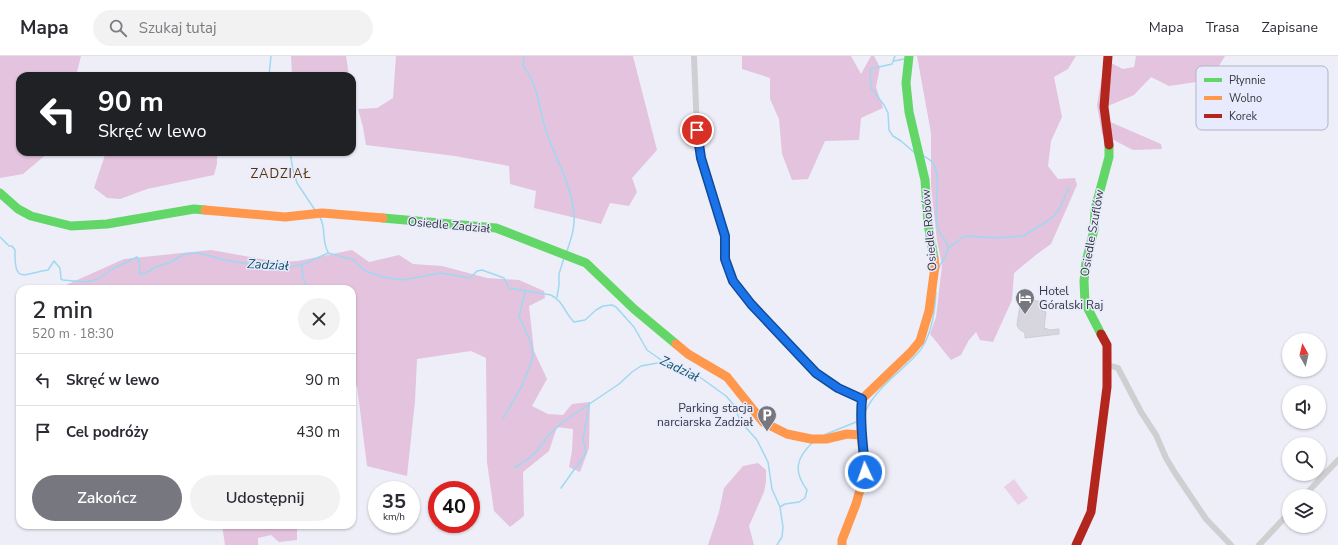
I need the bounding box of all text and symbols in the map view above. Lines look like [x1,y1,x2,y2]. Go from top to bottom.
search box [93,10,373,46]
text: Mapa [20,15,69,41]
icon: search [107,17,129,39]
text: Szukaj tutaj [139,18,216,38]
text: Mapa [1149,18,1184,37]
text: Trasa [1206,18,1240,37]
text: Zapisane [1262,18,1318,37]
legend [1196,66,1328,130]
text: Płynnie [1229,73,1266,88]
text: 90 m [98,83,164,121]
icon: left [32,88,84,140]
text: Wolno [1229,91,1262,106]
text: Korek [1229,109,1258,124]
pin [680,113,714,147]
text: Skręć w lewo [98,119,206,143]
icon: arrive [686,119,708,141]
district label: ZADZIAŁ [251,165,311,183]
street label: Osiedle Robów [917,188,941,272]
street label: Osiedle Szuflów [1076,188,1108,278]
street label: Osiedle Zadział [407,213,491,237]
water label: Zadział [247,255,289,275]
place label: Hotel Góralski Raj [1039,283,1103,313]
hotel icon: Hotel Góralski Raj [1014,287,1036,315]
text: 2 min [32,294,93,326]
button: close [298,298,340,340]
text: 520 m · 18:30 [32,325,114,343]
north arrow [1282,333,1326,377]
map controls [1282,333,1326,533]
water label: Zadział [657,352,702,386]
icon: left [32,369,54,391]
text: Skręć w lewo [66,370,159,390]
text: 90 m [305,370,340,390]
button: sound [1282,385,1326,429]
place label: Parking stacja narciarska Zadział [657,400,753,430]
parking icon: Parking stacja narciarska Zadział [756,404,778,432]
icon: arrive [32,421,54,443]
text: Cel podróży [66,422,148,442]
text: 430 m [296,422,340,442]
button: search [1282,437,1326,481]
position arrow [844,451,886,493]
button: Zakończ [32,475,182,521]
button: Udostępnij [190,475,340,521]
speed limit sign: 40 [428,481,480,533]
text: 35 [382,488,406,515]
button: layers [1282,489,1326,533]
text: km/h [383,510,405,524]

